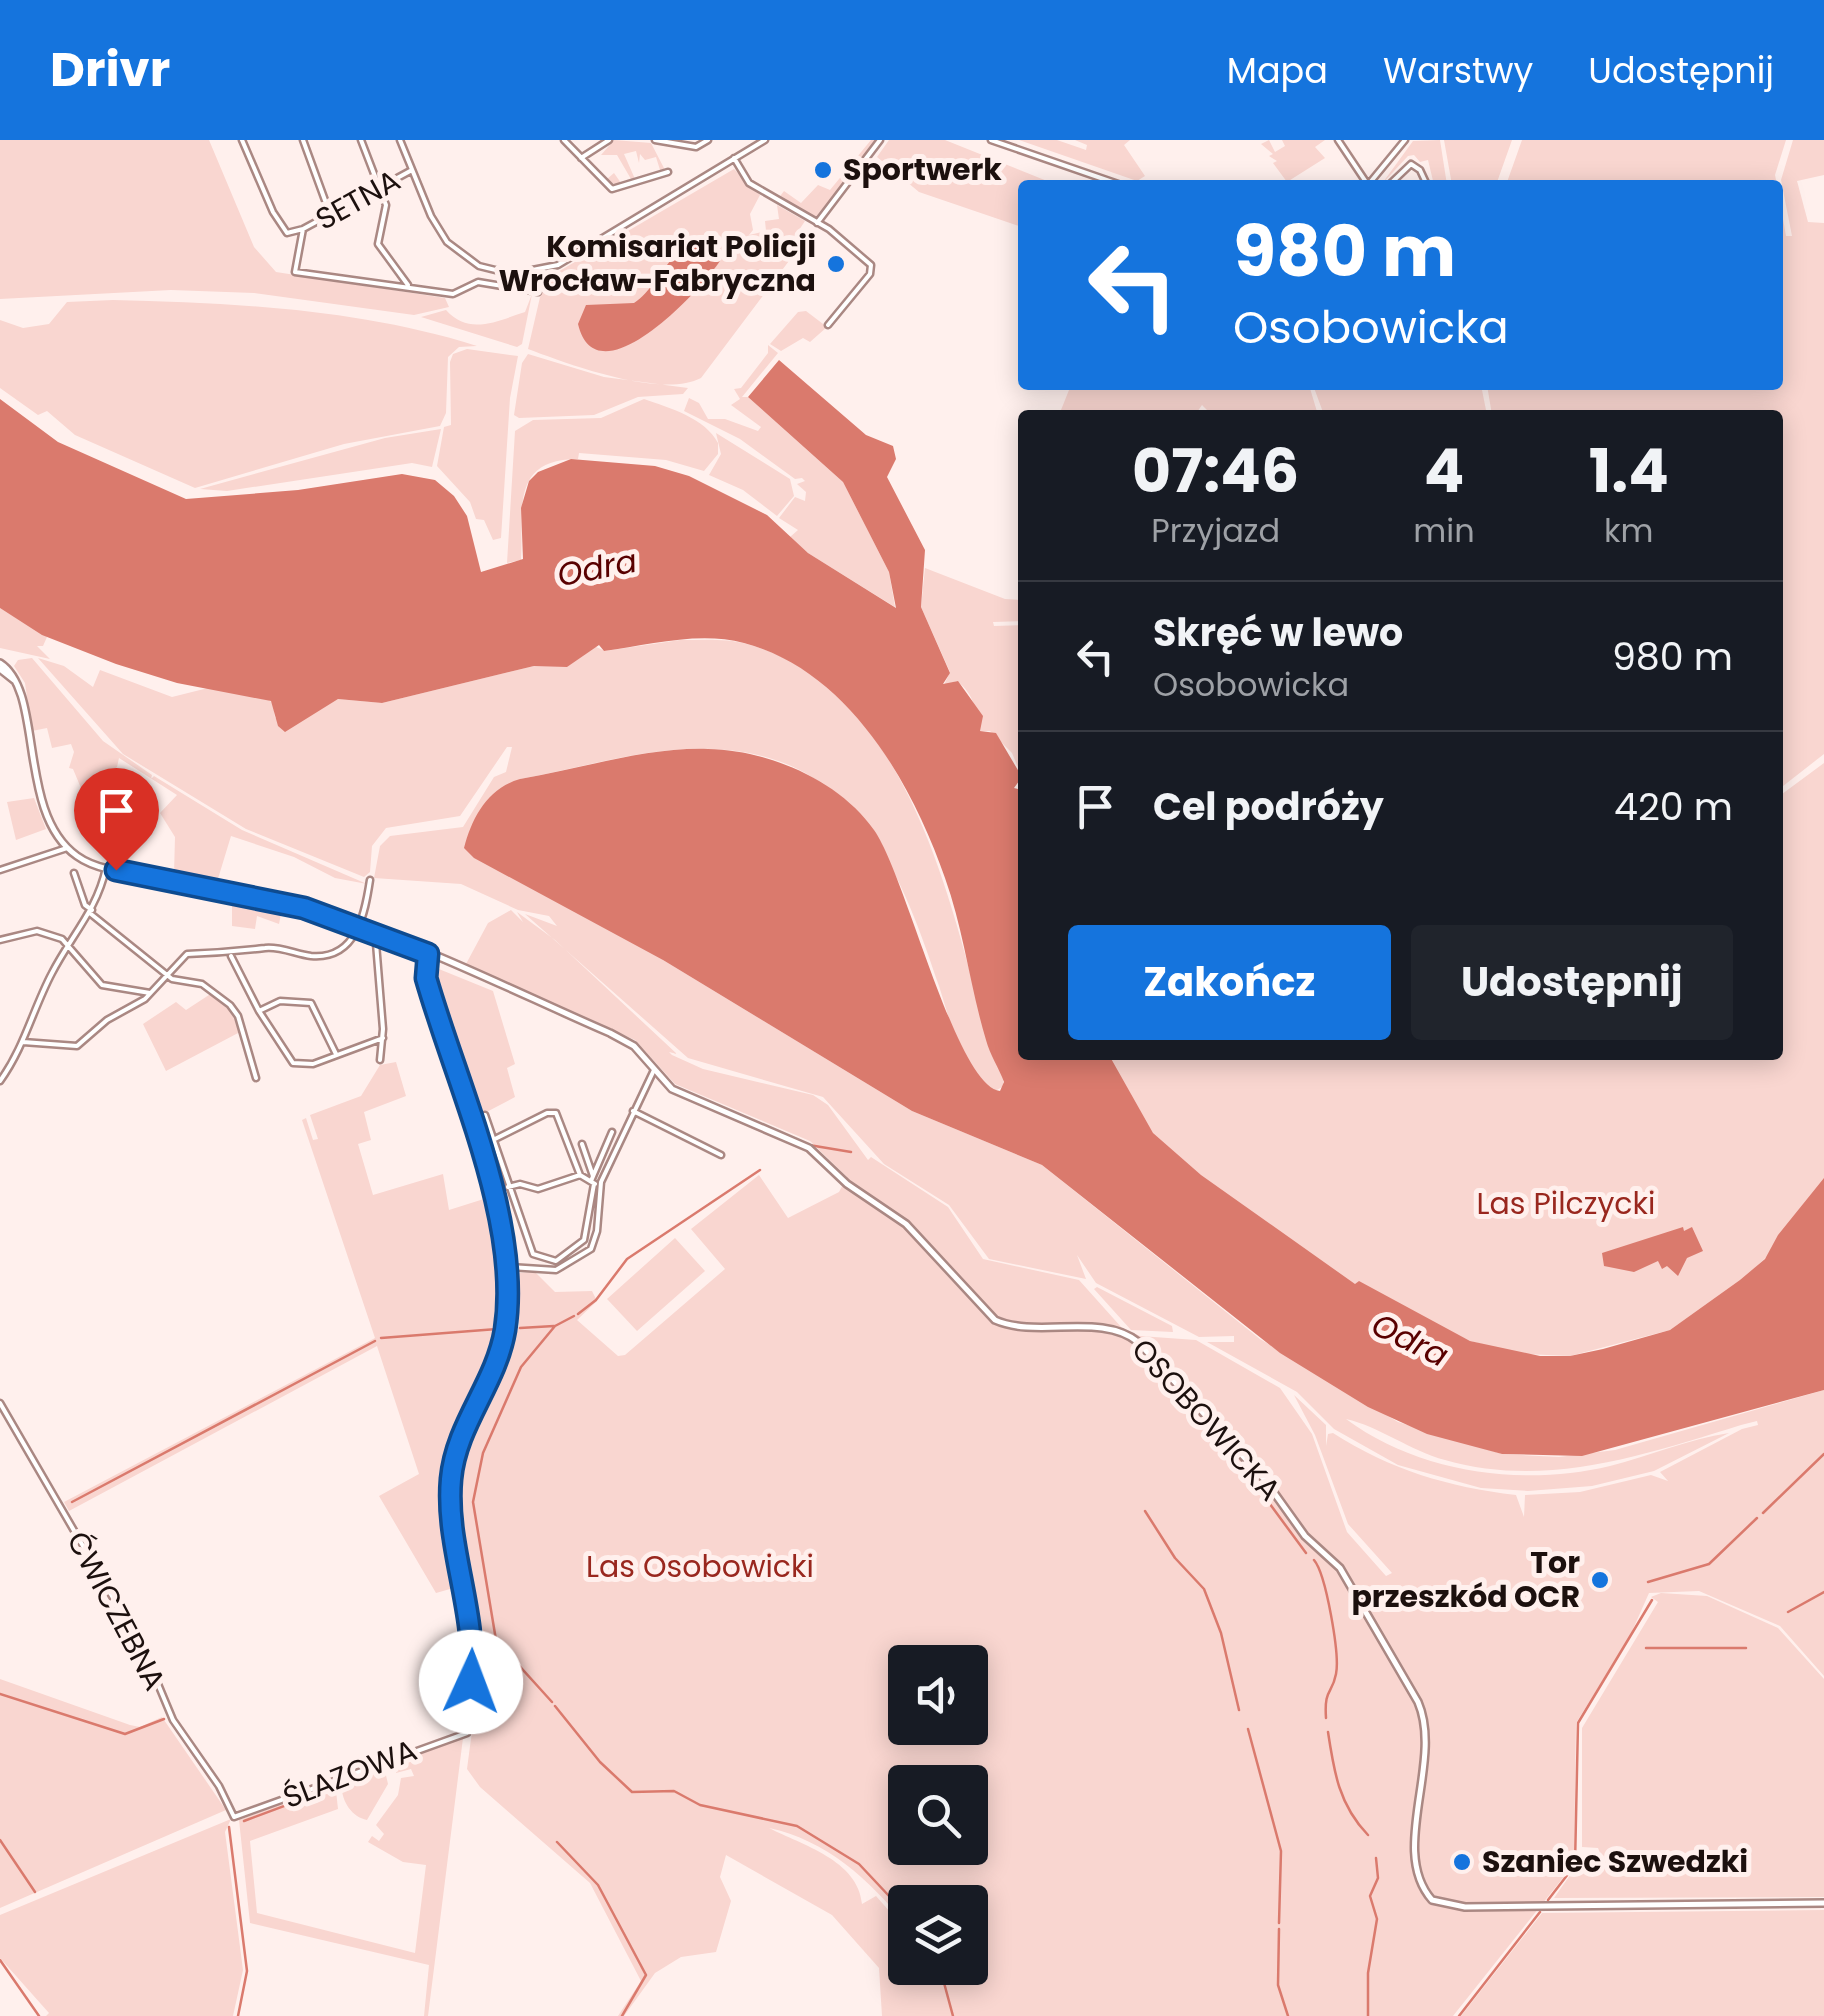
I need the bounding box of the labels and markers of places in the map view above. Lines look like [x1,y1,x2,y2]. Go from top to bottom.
place label: Sportwerk [843,148,1002,191]
marker: Sportwerk [812,159,834,181]
place label: Komisariat Policji Wrocław-Fabryczna [498,225,816,302]
marker: Komisariat Policji Wrocław-Fabryczna [825,253,847,275]
pin [74,768,159,871]
place label: Tor przeszkód OCR [1351,1541,1580,1618]
marker: Tor przeszkód OCR [1589,1569,1611,1591]
place label: Szaniec Szwedzki [1482,1840,1748,1883]
marker: Szaniec Szwedzki [1451,1851,1473,1873]

